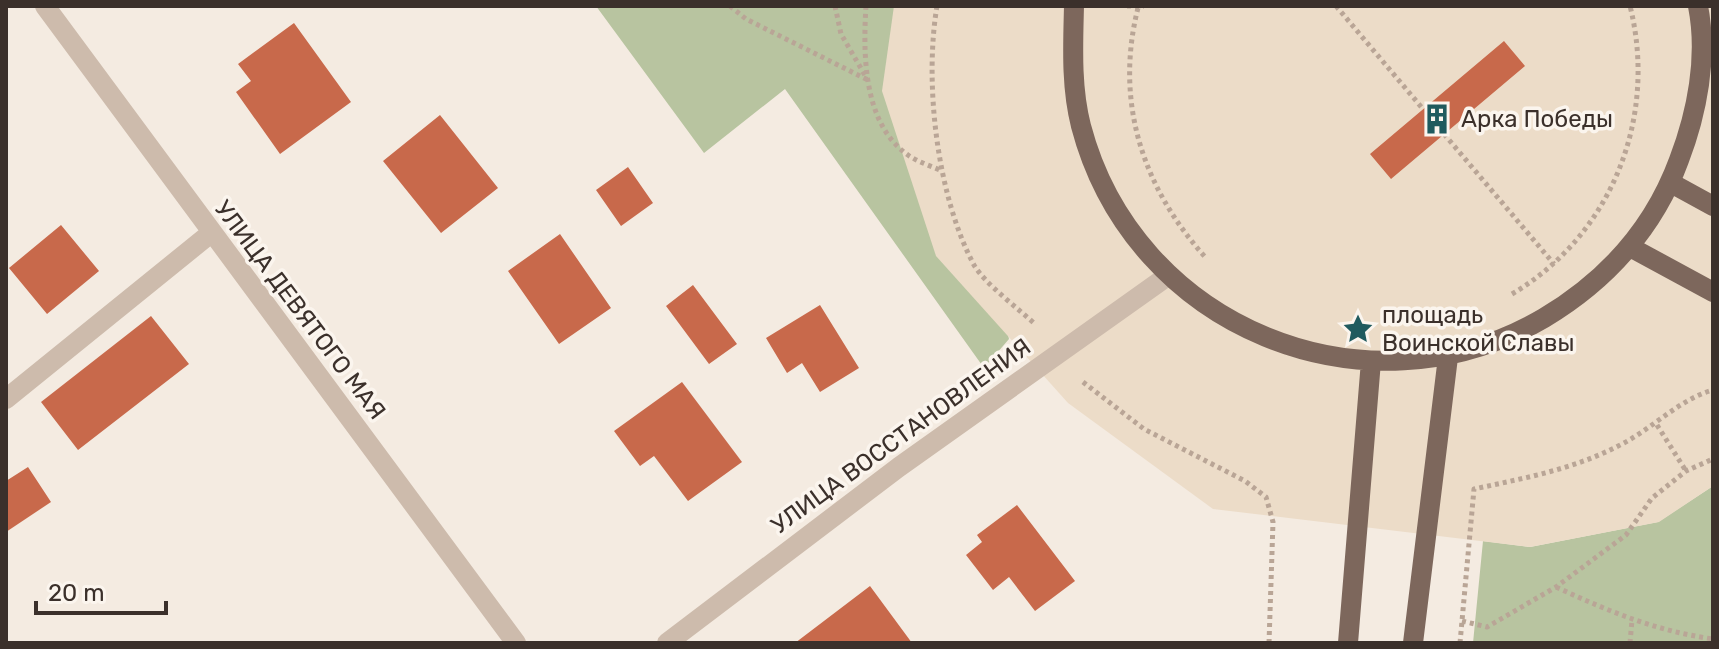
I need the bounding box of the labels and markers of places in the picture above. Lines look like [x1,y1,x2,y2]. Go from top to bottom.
building icon: Арка Победы [1420,102,1454,136]
place label: Арка Победы [1461,105,1613,133]
place label: площадь Воинской Славы [1382,301,1574,357]
place icon: площадь Воинской Славы [1341,312,1375,346]

